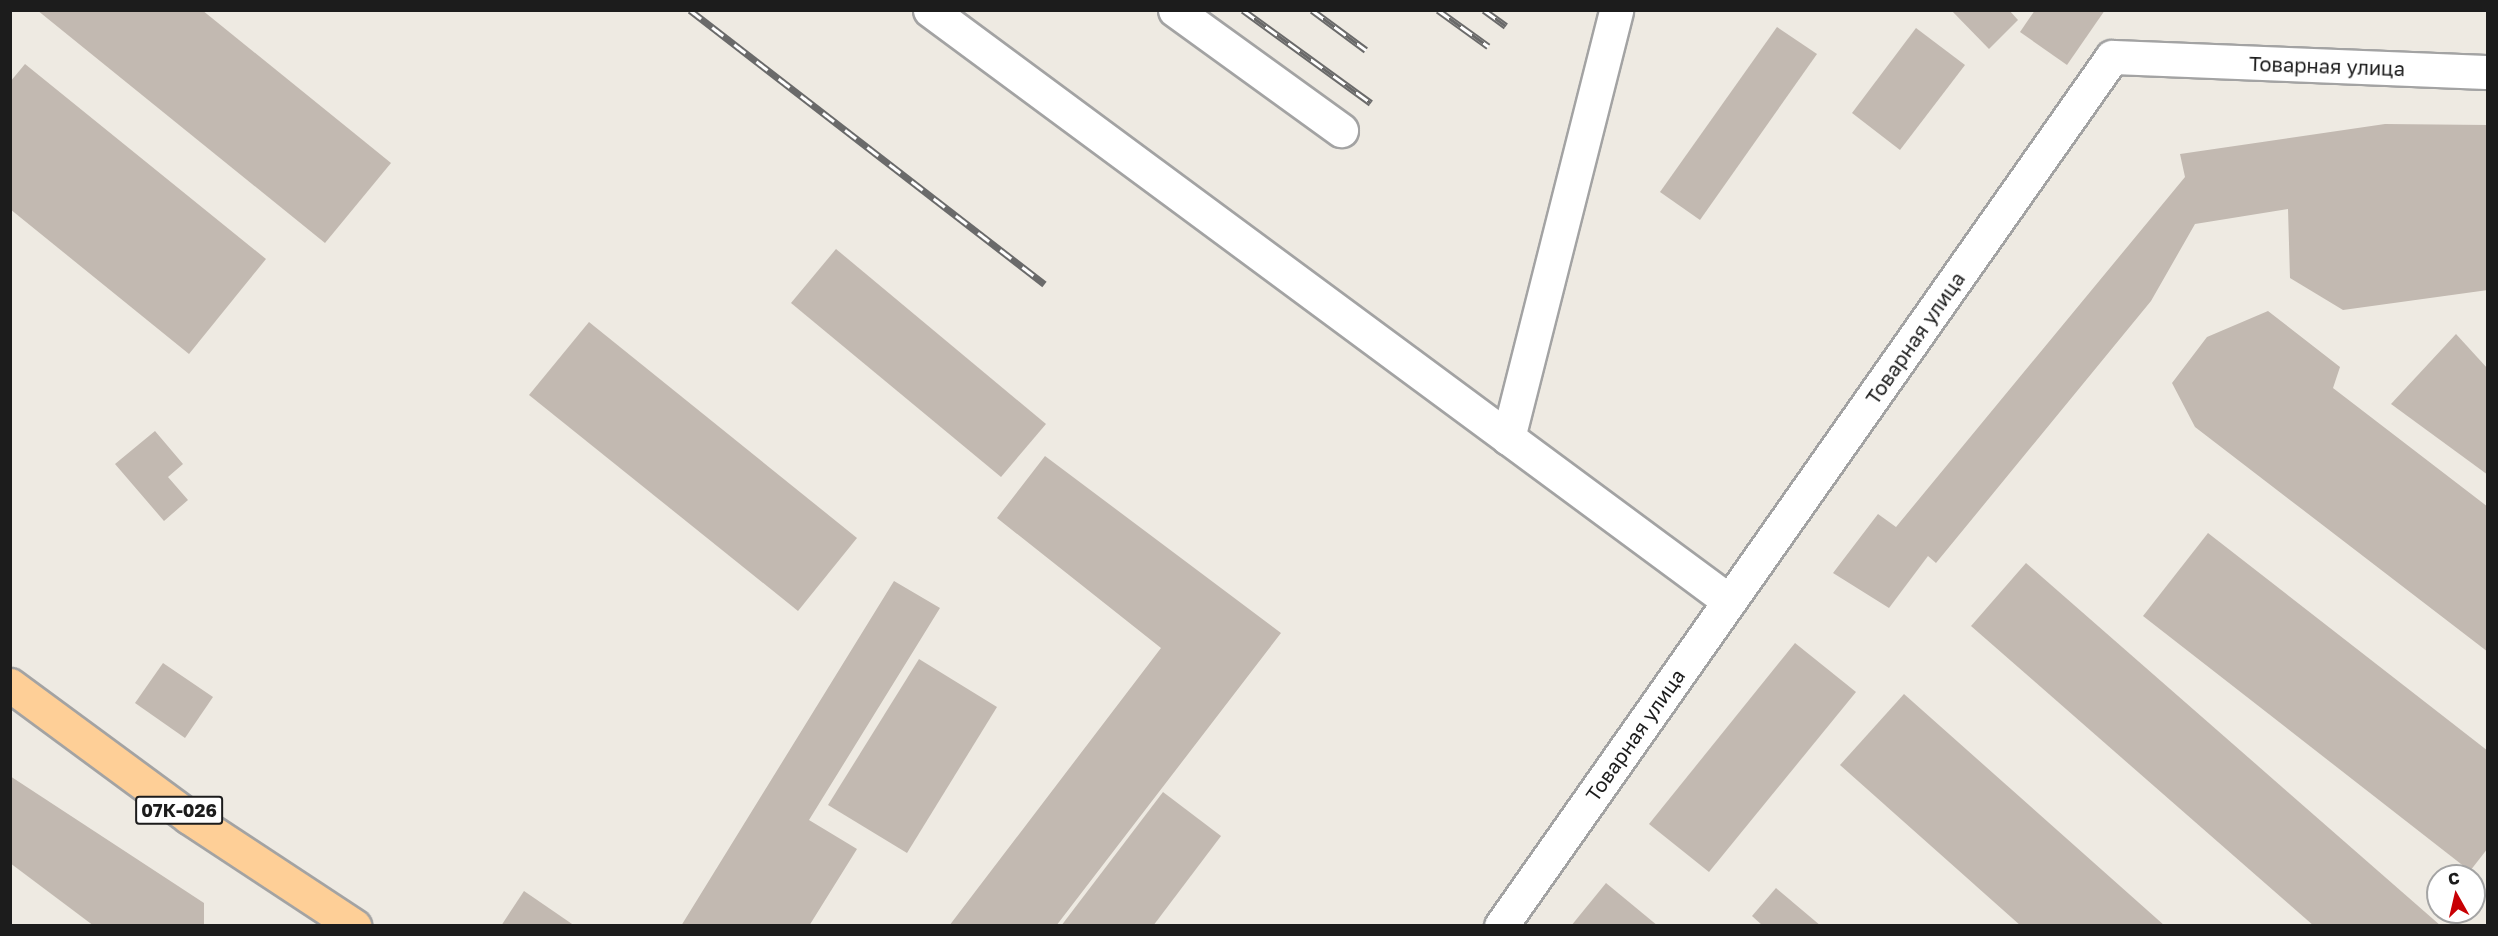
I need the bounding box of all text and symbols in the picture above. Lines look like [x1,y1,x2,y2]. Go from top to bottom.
street label: Товарная улица [2249,51,2405,81]
street label: Товарная улица [1860,267,1970,409]
street label: Товарная улица [1580,664,1690,806]
road number: 07К-026 [134,795,224,825]
north arrow [2426,864,2486,924]
text: С [2447,867,2461,889]

